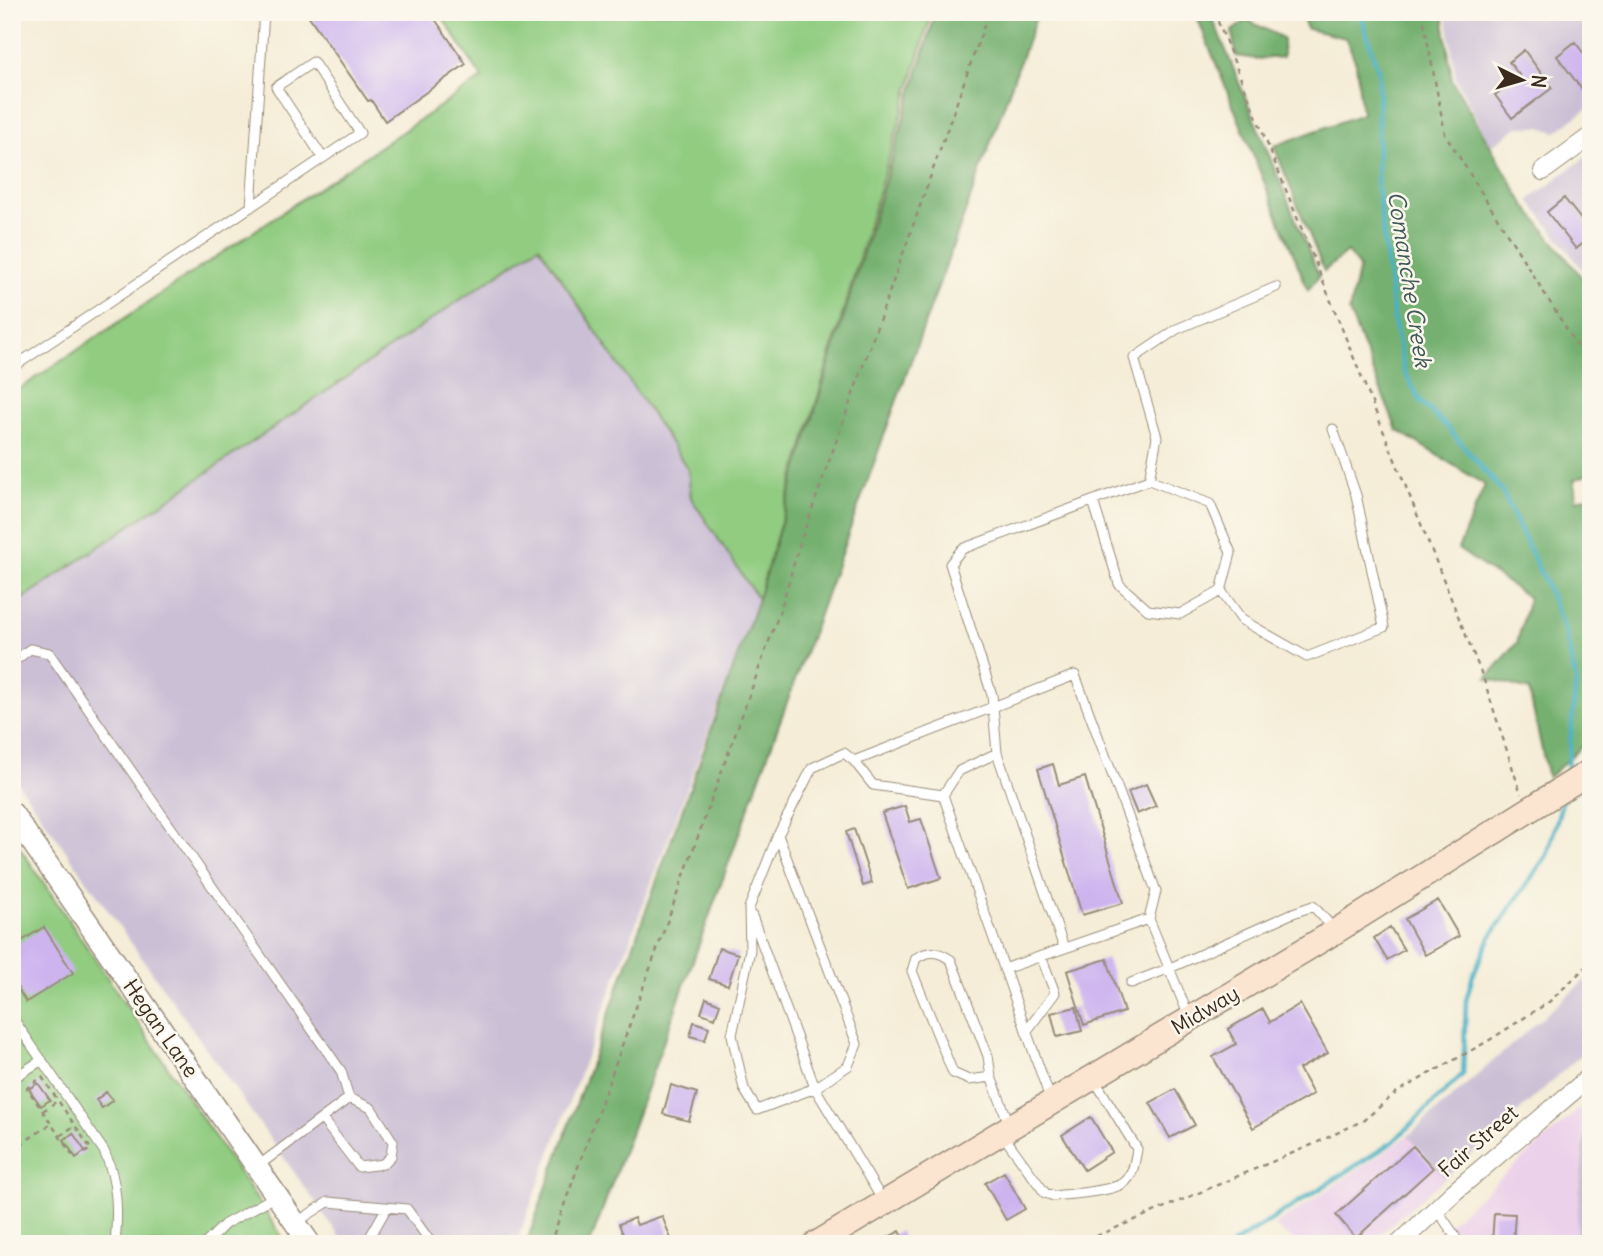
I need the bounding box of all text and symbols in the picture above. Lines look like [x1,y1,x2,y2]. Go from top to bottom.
north arrow [1488,46,1558,116]
text: N [1526,74,1551,89]
water label: Comanche Creek [1382,189,1438,370]
street label: Hegan Lane [117,974,205,1082]
street label: Midway [1166,979,1244,1041]
street label: Fair Street [1432,1099,1524,1183]

